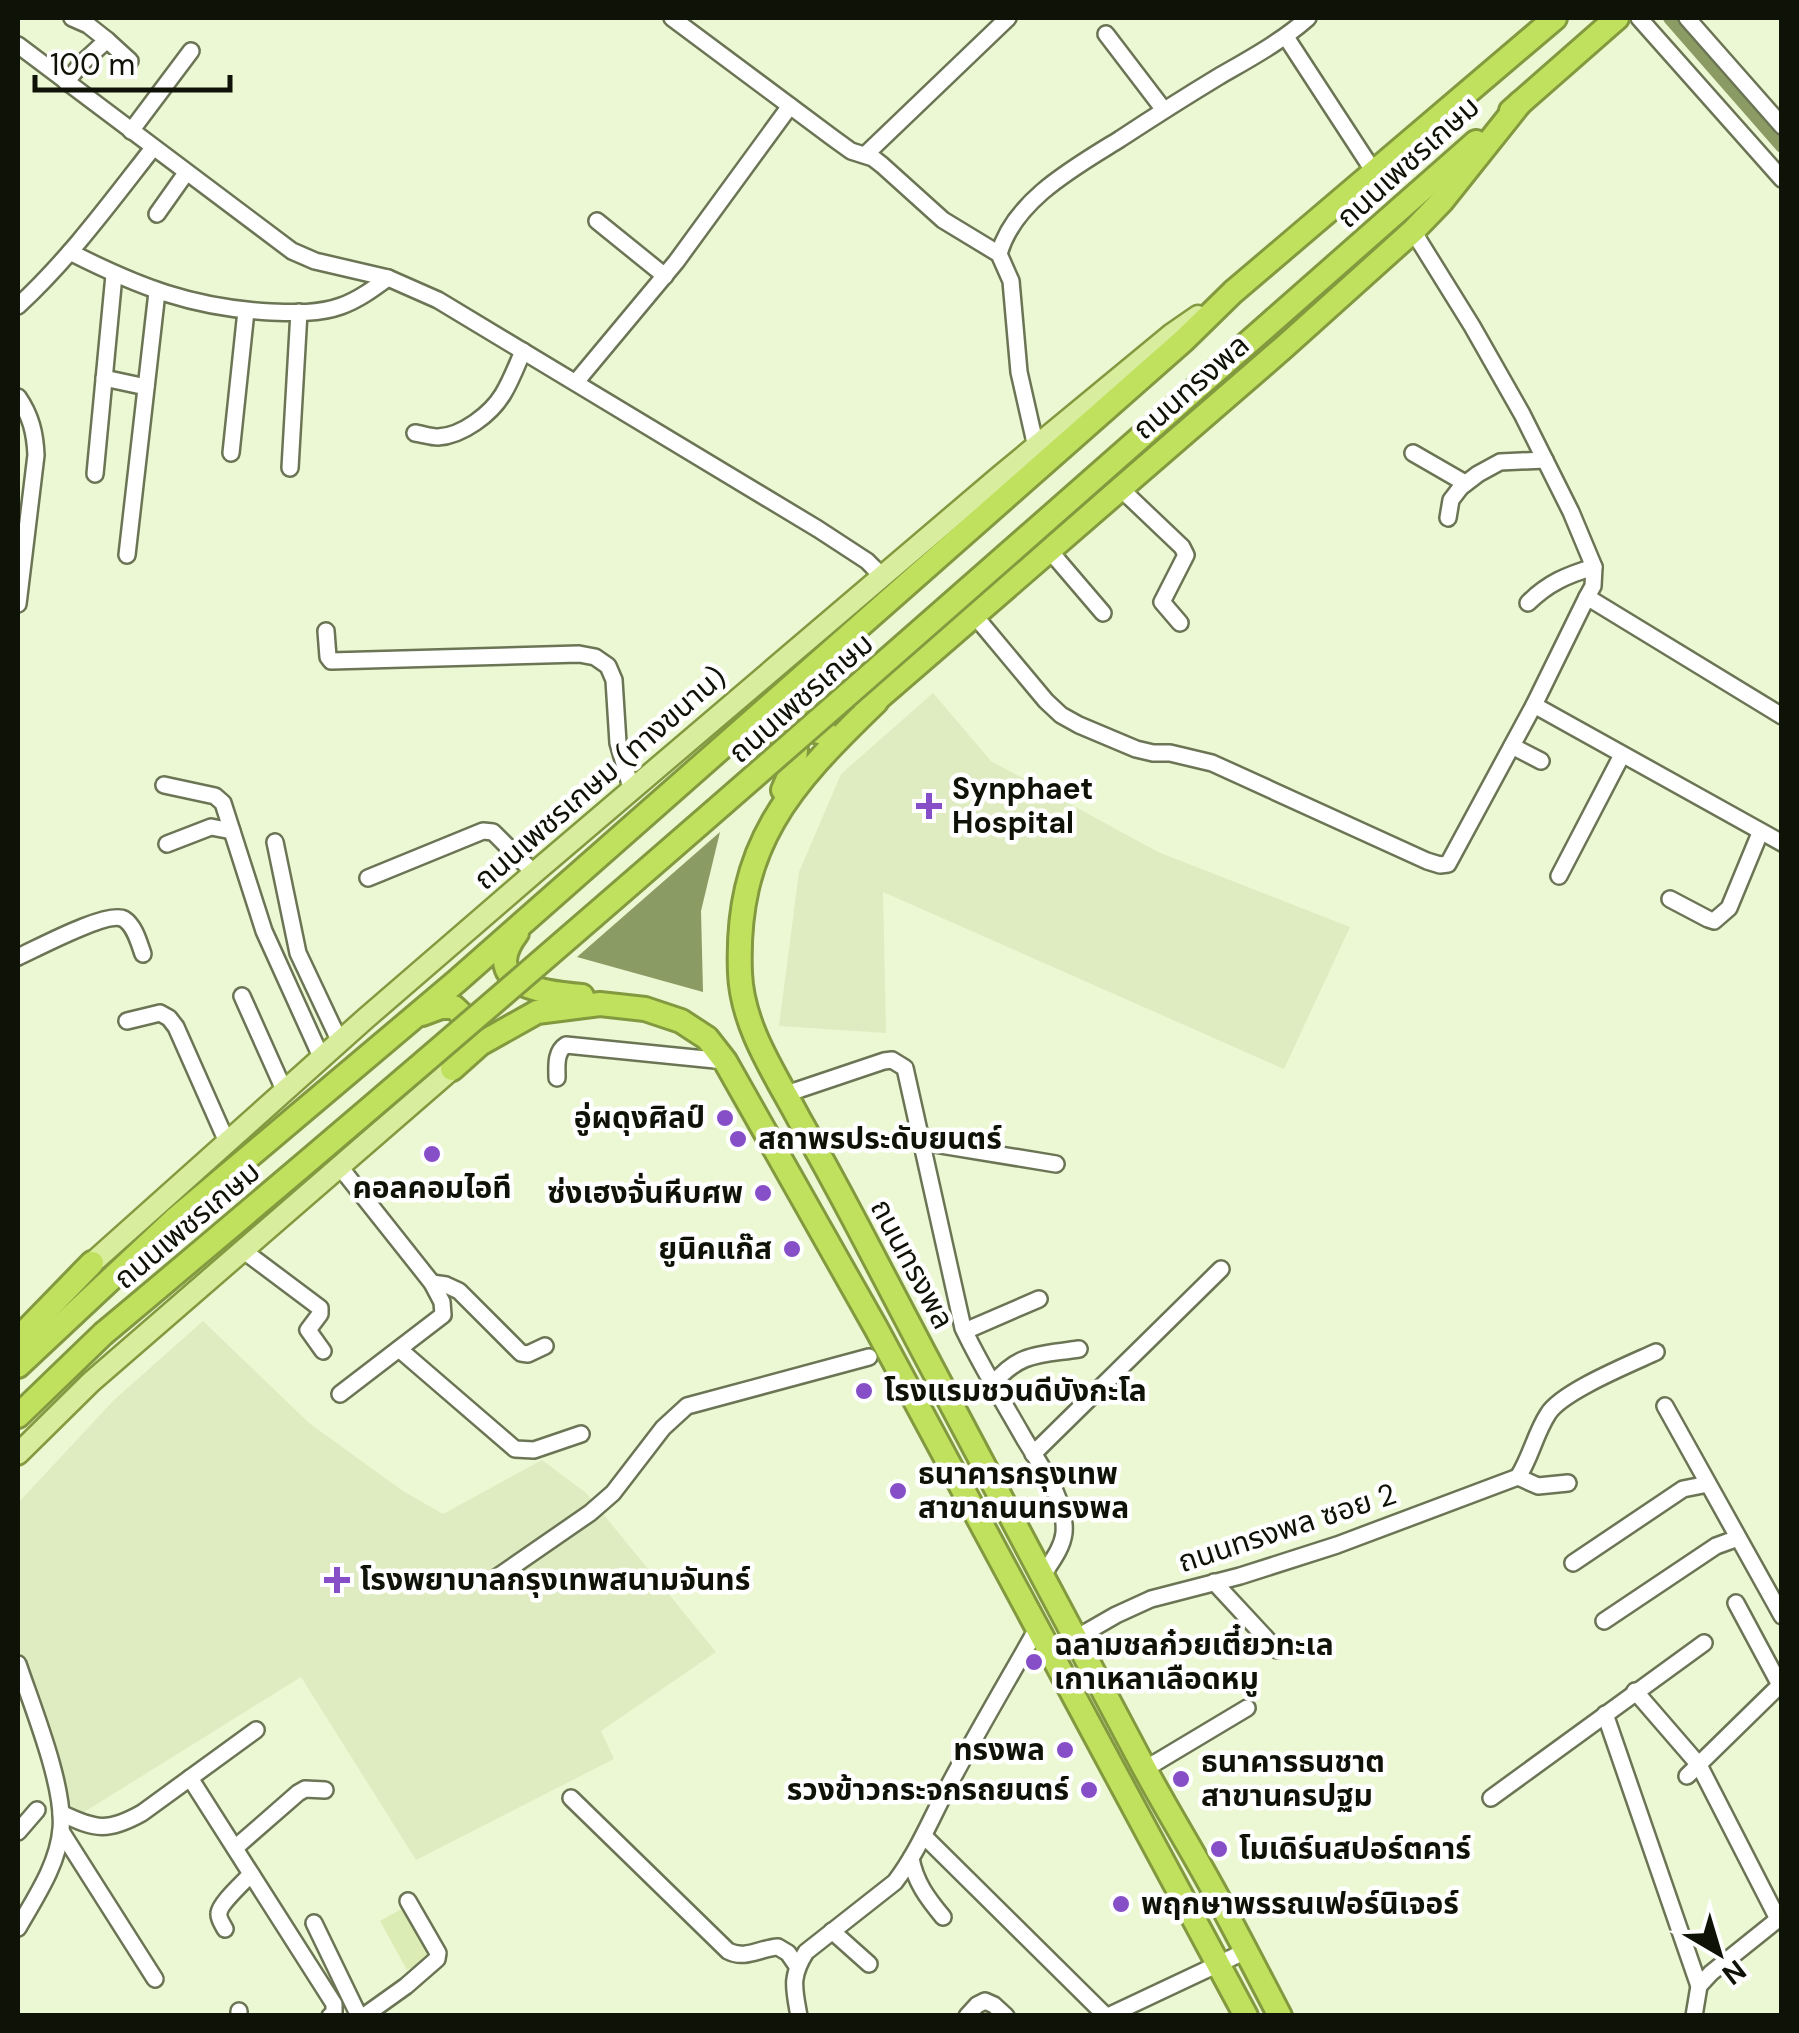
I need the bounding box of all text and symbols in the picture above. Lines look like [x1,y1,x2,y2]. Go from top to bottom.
scale bar [35,30,230,92]
text: 100 m [50,45,135,84]
street label: ถนนเพชรเกษม [1328,87,1487,236]
street label: ถนนทรงพล [1124,325,1257,448]
street label: ถนนเพชรเกษม [720,624,881,771]
street label: ถนนเพชรเกษม (ทางขนาน) [465,657,734,898]
place label: Synphaet Hospital [952,769,1093,842]
marker: Synphaet Hospital [916,793,942,819]
place label: อู่ผดุงศิลป์ [574,1098,705,1137]
marker: อู่ผดุงศิลป์ [714,1107,736,1129]
place label: สถาพรประดับยนตร์ [758,1119,1002,1158]
marker: สถาพรประดับยนตร์ [727,1128,749,1150]
marker: คอลคอมไอที [421,1143,443,1165]
street label: ถนนเพชรเกษม [105,1152,268,1297]
place label: คอลคอมไอที [352,1168,512,1207]
place label: ซ่งเฮงจั่นหีบศพ [547,1172,743,1212]
marker: ซ่งเฮงจั่นหีบศพ [752,1182,774,1204]
street label: ถนนทรงพล [862,1192,963,1336]
place label: ยูนิคแก๊ส [659,1229,772,1268]
marker: ยูนิคแก๊ส [781,1238,803,1260]
place label: โรงแรมชวนดีบังกะโล [884,1371,1147,1410]
marker: โรงแรมชวนดีบังกะโล [853,1380,875,1402]
place label: ธนาคารกรุงเทพ สาขาถนนทรงพล [918,1454,1129,1527]
street label: ถนนทรงพล ซอย 2 [1173,1474,1401,1581]
marker: ธนาคารกรุงเทพ สาขาถนนทรงพล [887,1480,909,1502]
place label: โรงพยาบาลกรุงเทพสนามจันทร์ [360,1560,751,1599]
marker: โรงพยาบาลกรุงเทพสนามจันทร์ [324,1567,350,1593]
place label: ฉลามชลก๋วยเตี๋ยวทะเล เกาเหลาเลือดหมู [1054,1623,1334,1698]
marker: ฉลามชลก๋วยเตี๋ยวทะเล เกาเหลาเลือดหมู [1023,1651,1045,1673]
place label: ทรงพล [953,1730,1045,1769]
marker: ทรงพล [1054,1739,1076,1761]
place label: ธนาคารธนชาต สาขานครปฐม [1201,1742,1385,1815]
marker: ธนาคารธนชาต สาขานครปฐม [1170,1768,1192,1790]
place label: รวงข้าวกระจกรถยนตร์ [787,1770,1069,1809]
marker: รวงข้าวกระจกรถยนตร์ [1078,1779,1100,1801]
place label: โมเดิร์นสปอร์ตคาร์ [1239,1829,1471,1868]
marker: โมเดิร์นสปอร์ตคาร์ [1208,1838,1230,1860]
place label: พฤกษาพรรณเฟอร์นิเจอร์ [1141,1884,1459,1923]
marker: พฤกษาพรรณเฟอร์นิเจอร์ [1110,1893,1132,1915]
north arrow [1669,1903,1769,2003]
text: N [1715,1951,1754,1993]

